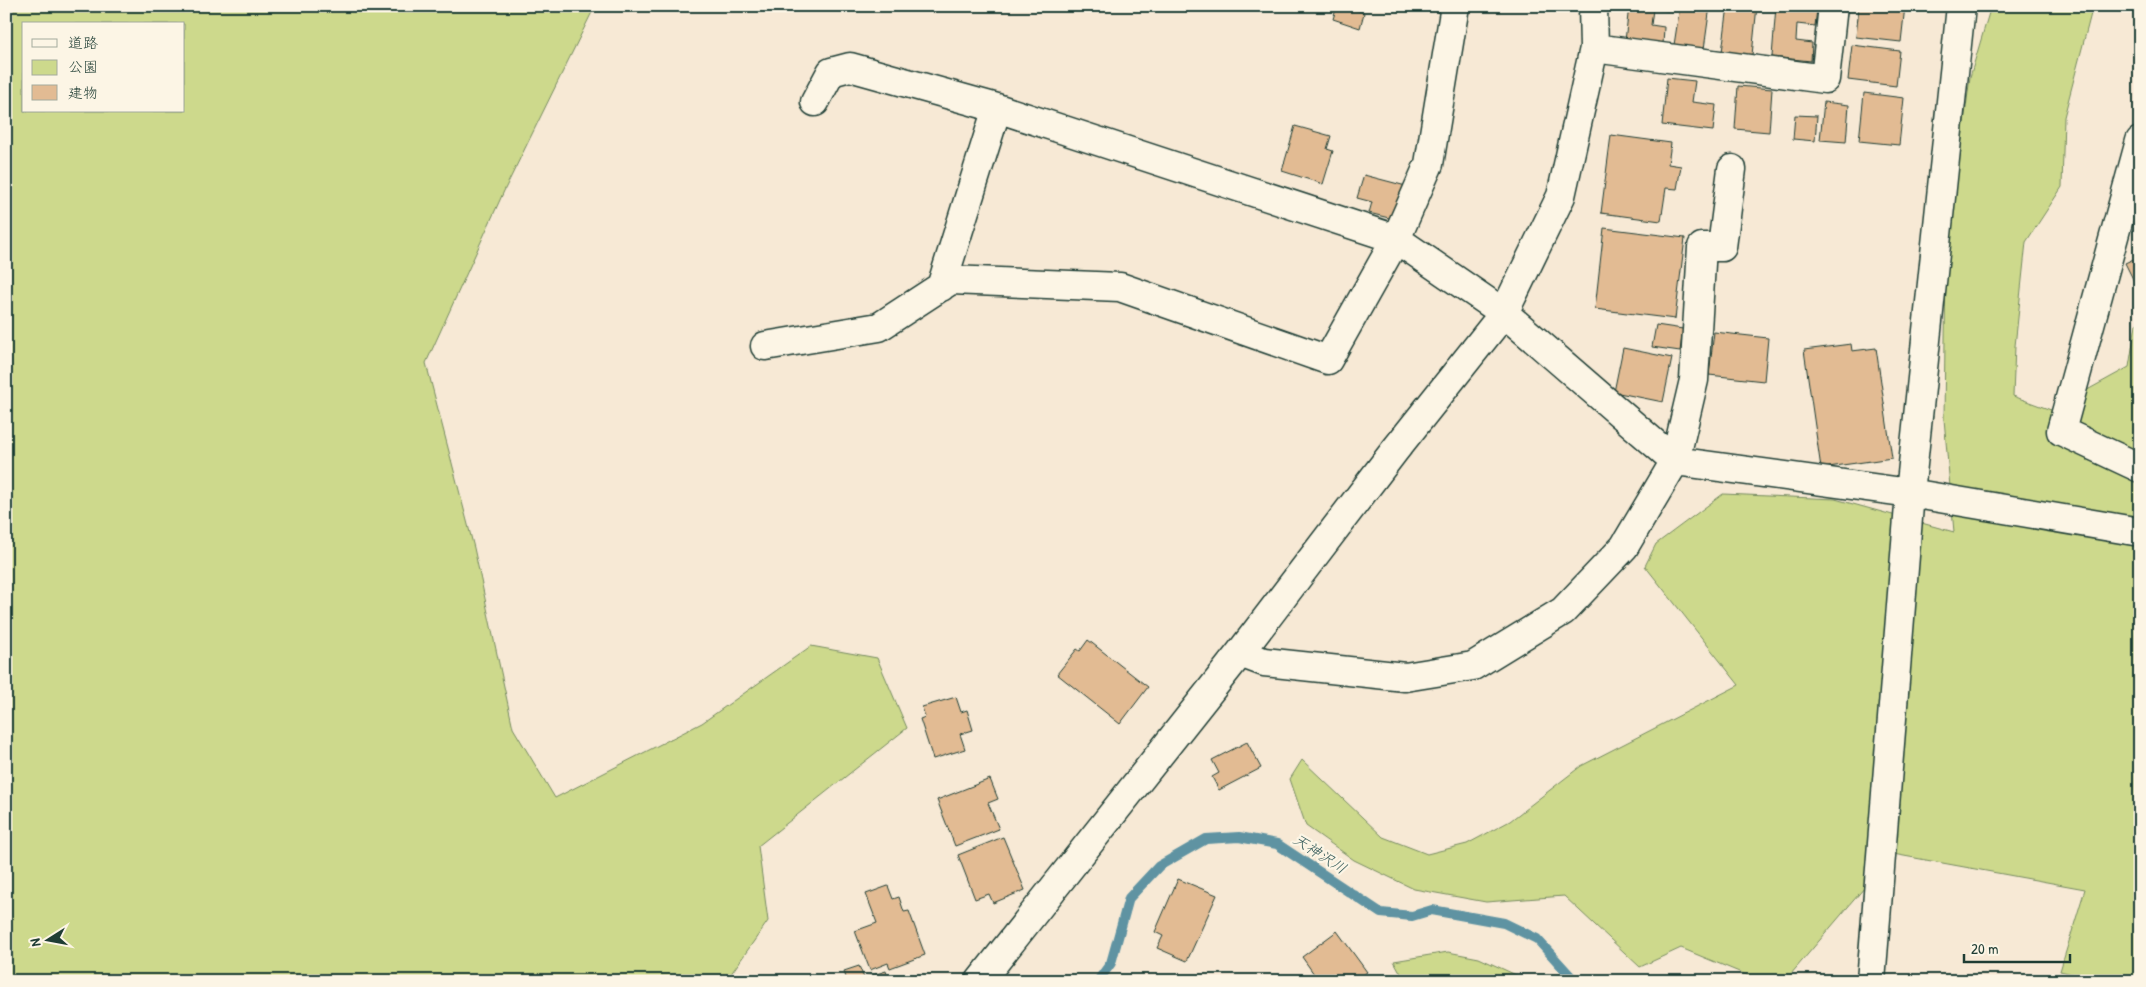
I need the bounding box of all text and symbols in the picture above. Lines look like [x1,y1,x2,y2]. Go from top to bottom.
legend [22,22,185,112]
text: 道路 [68,32,98,53]
text: 公園 [68,56,98,77]
text: 建物 [68,82,98,103]
water label: 天神沢川 [1289,828,1351,879]
north arrow [22,914,72,964]
scale bar [1964,932,2070,964]
text: N [25,937,45,948]
text: 20 m [1971,938,1998,959]

